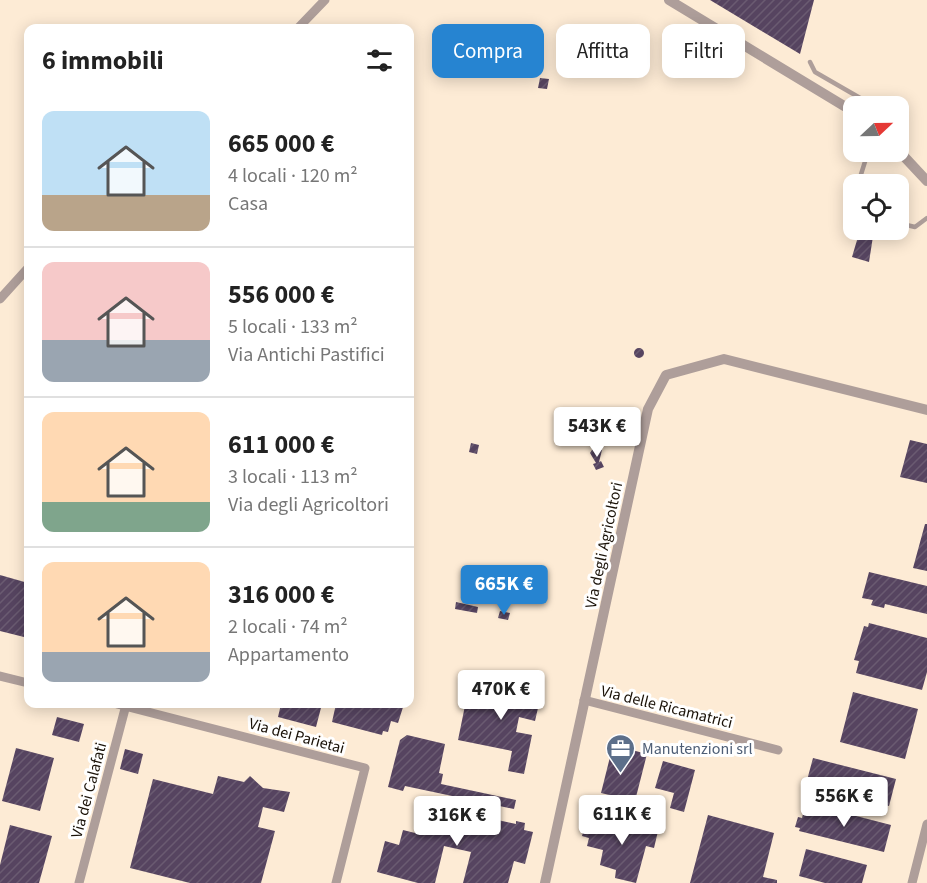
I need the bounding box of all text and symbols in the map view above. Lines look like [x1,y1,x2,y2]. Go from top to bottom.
chip: Compra [432,24,544,78]
chip: Affitta [556,24,650,78]
chip: Filtri [662,24,745,78]
text: 6 immobili [42,42,164,79]
icon: filters [363,44,396,77]
north arrow [843,96,909,162]
map controls [843,96,909,240]
text: 665 000 € [228,125,335,162]
icon: home [90,135,162,207]
text: 4 locali · 120 m² [228,162,358,190]
button: locate [843,174,909,240]
text: Casa [228,190,268,218]
text: 556 000 € [228,276,335,313]
icon: home [90,286,162,358]
text: 5 locali · 133 m² [228,313,358,341]
text: Via Antichi Pastifici [228,341,385,369]
pin: 543K € [548,407,646,458]
text: 543K € [568,412,626,440]
text: 611 000 € [228,426,335,463]
icon: home [90,436,162,508]
text: 3 locali · 113 m² [228,463,358,491]
street label: Via degli Agricoltori [580,480,628,610]
text: Via degli Agricoltori [228,491,389,519]
pin: 665K € [455,565,553,616]
text: 665K € [475,570,533,598]
text: 316 000 € [228,576,335,613]
icon: home [90,586,162,658]
text: 2 locali · 74 m² [228,613,348,641]
text: Appartamento [228,641,349,669]
pin: 470K € [452,670,550,721]
text: 470K € [472,675,530,703]
street label: Via delle Ricamatrici [599,680,735,734]
street label: Via dei Parietai [246,713,347,759]
office icon: Manutenzioni srl [605,732,637,774]
place label: Manutenzioni srl [642,738,753,760]
street label: Via dei Calafati [66,740,112,841]
pin: 556K € [795,777,893,828]
text: 556K € [815,782,873,810]
pin: 611K € [573,795,671,846]
pin: 316K € [408,796,506,847]
text: 611K € [593,800,651,828]
text: 316K € [428,801,486,829]

